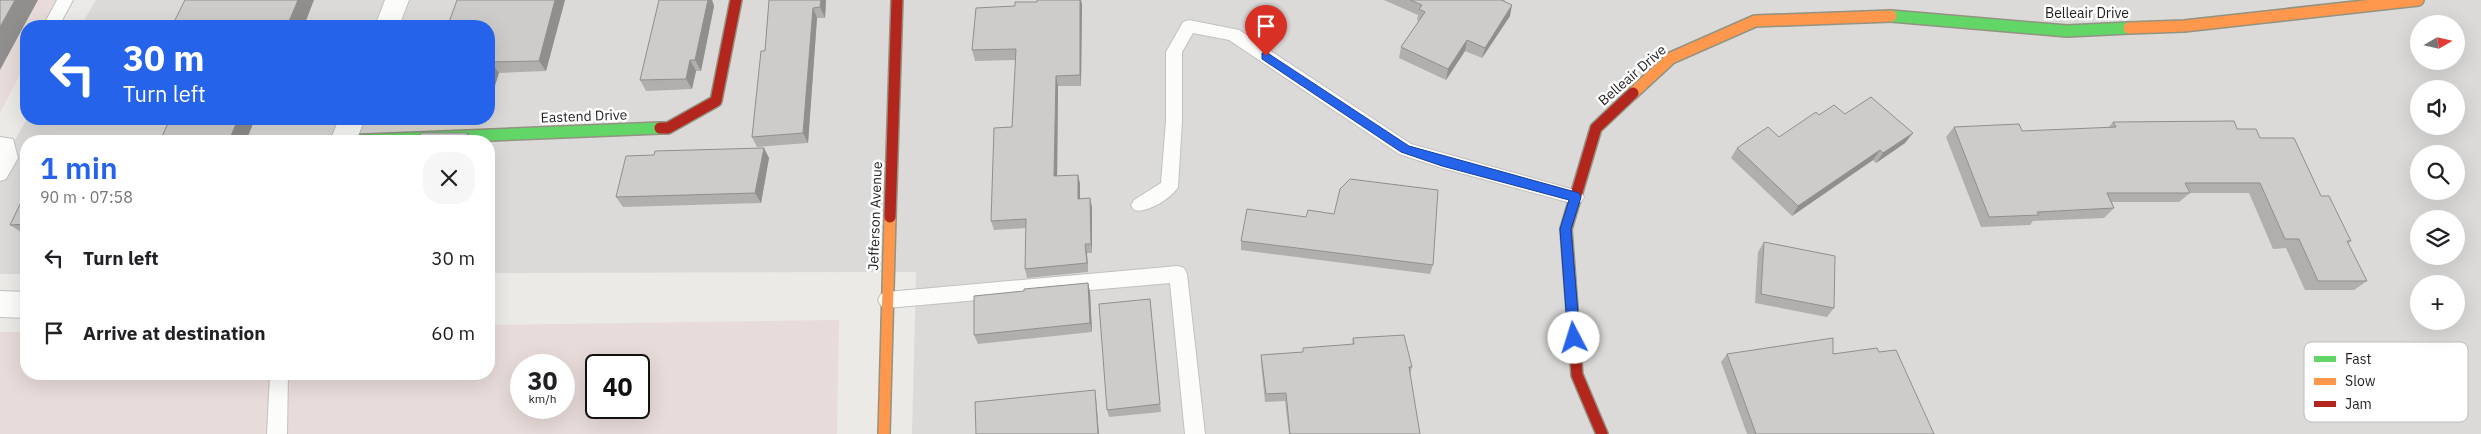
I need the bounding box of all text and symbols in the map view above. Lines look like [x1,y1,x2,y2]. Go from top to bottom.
street label: Belleair Drive [2045,4,2129,22]
pin [1245,5,1287,56]
icon: arrive [1252,12,1280,40]
north arrow [2410,15,2465,70]
map controls [2410,15,2465,330]
text: 30 m [123,35,205,81]
icon: left [40,40,105,105]
street label: Belleair Drive [1594,40,1670,109]
text: Turn left [123,79,206,108]
button: sound [2410,80,2465,135]
street label: Eastend Drive [540,105,628,127]
button: search [2410,145,2465,200]
text: 1 min [40,148,118,187]
button: close [423,152,475,204]
street label: Jefferson Avenue [864,161,886,271]
text: 90 m · 07:58 [40,187,133,207]
button: layers [2410,210,2465,265]
icon: left [40,244,68,272]
text: Turn left [83,246,159,270]
text: 30 m [431,246,475,270]
button: + [2410,275,2465,330]
position arrow [1547,311,1599,363]
icon: arrive [40,319,68,347]
text: Arrive at destination [83,321,266,345]
text: 60 m [431,321,475,345]
legend [2304,342,2468,422]
text: Fast [2345,350,2371,368]
speed limit sign: 40 [585,354,650,419]
text: 30 [527,364,558,397]
text: Slow [2345,372,2376,390]
text: km/h [528,391,557,406]
text: Jam [2345,395,2372,413]

